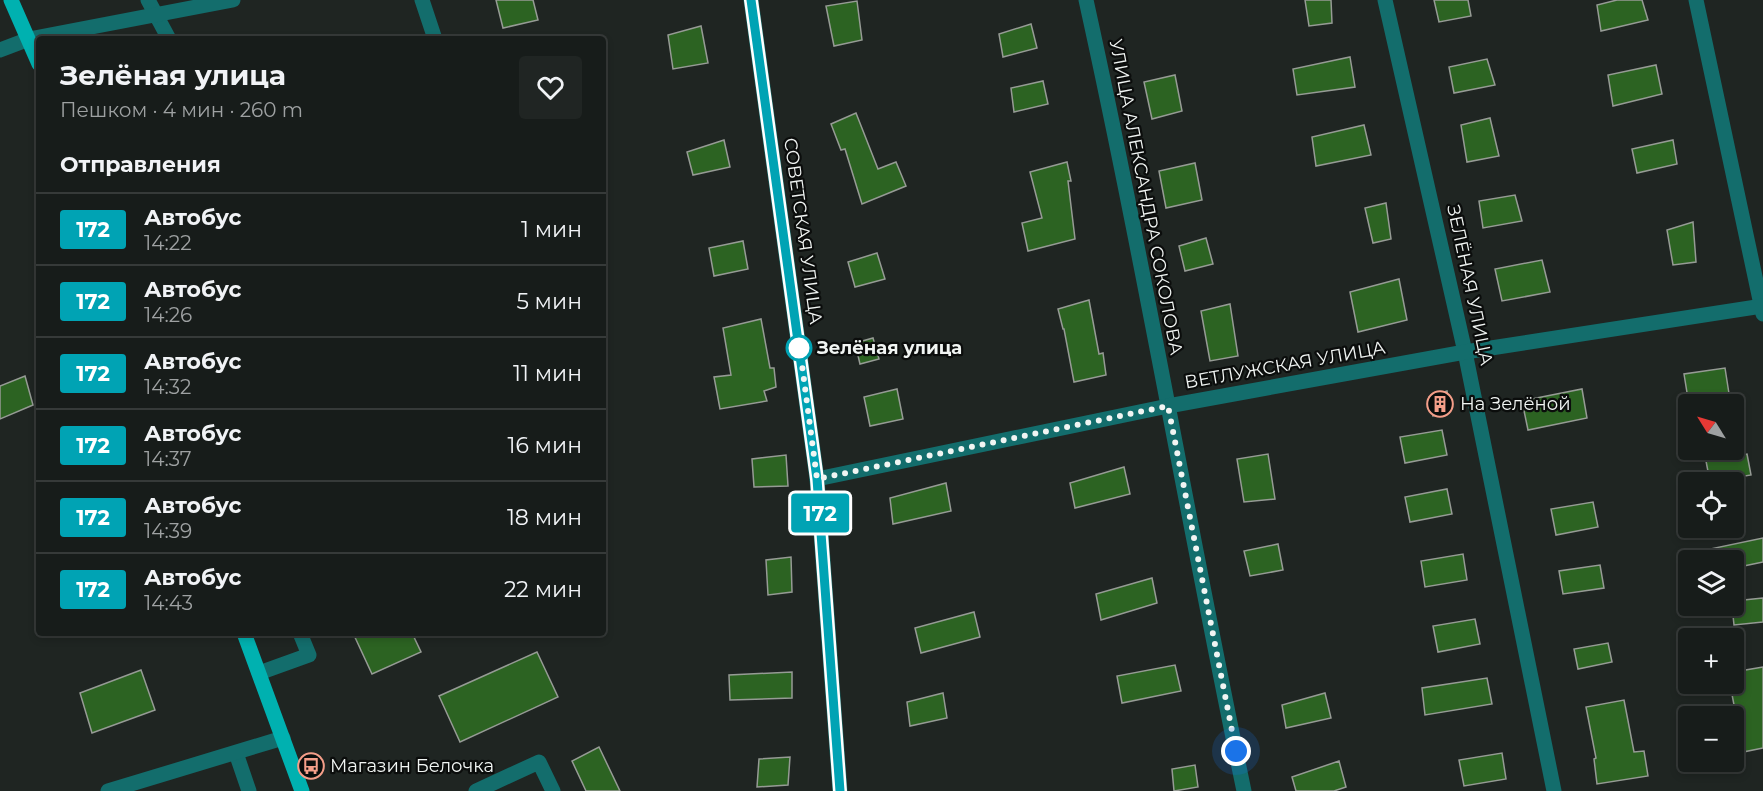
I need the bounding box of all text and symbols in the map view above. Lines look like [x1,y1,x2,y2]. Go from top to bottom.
street label: УЛИЦА АЛЕКСАНДРА СОКОЛОВА [1105,37,1188,357]
button: heart [519,56,582,119]
text: Зелёная улица [60,58,286,92]
text: Пешком · 4 мин · 260 m [60,98,303,122]
street label: СОВЕТСКАЯ УЛИЦА [779,136,827,326]
text: Отправления [60,151,221,178]
street label: ЗЕЛЁНАЯ УЛИЦА [1442,203,1498,368]
text: Автобус [144,204,242,231]
text: 1 мин [521,216,582,243]
text: 172 [76,217,110,242]
text: 14:22 [144,231,192,255]
text: Автобус [144,276,242,303]
text: 5 мин [516,288,582,315]
text: 172 [76,289,110,314]
text: 14:26 [144,303,192,327]
marker: Зелёная улица [786,335,812,361]
street label: ВЕТЛУЖСКАЯ УЛИЦА [1183,336,1388,393]
place label: Зелёная улица [816,337,962,359]
text: Автобус [144,348,242,375]
text: 11 мин [513,360,582,387]
text: 172 [76,361,110,386]
text: 14:32 [144,375,191,399]
building icon: На Зелёной [1425,389,1455,419]
place label: На Зелёной [1460,393,1571,415]
north arrow [1678,394,1744,460]
map controls [1678,394,1744,772]
text: Автобус [144,420,242,447]
text: 16 мин [508,432,582,459]
text: 172 [76,433,110,458]
text: 14:37 [144,447,192,471]
button: locate [1678,472,1744,538]
text: Автобус [144,492,242,519]
line badge: 172 [786,494,854,532]
text: 172 [803,501,837,526]
text: 18 мин [507,504,582,531]
text: 172 [76,505,110,530]
text: 14:39 [144,519,192,543]
button: layers [1678,550,1744,616]
text: Автобус [144,564,242,591]
text: 22 мин [504,576,582,603]
text: 172 [76,577,110,602]
text: 14:43 [144,591,193,615]
button: + [1678,628,1744,694]
button: − [1678,706,1744,772]
your location [1221,736,1251,766]
bus stop icon: Магазин Белочка [296,751,326,781]
place label: Магазин Белочка [330,755,494,777]

